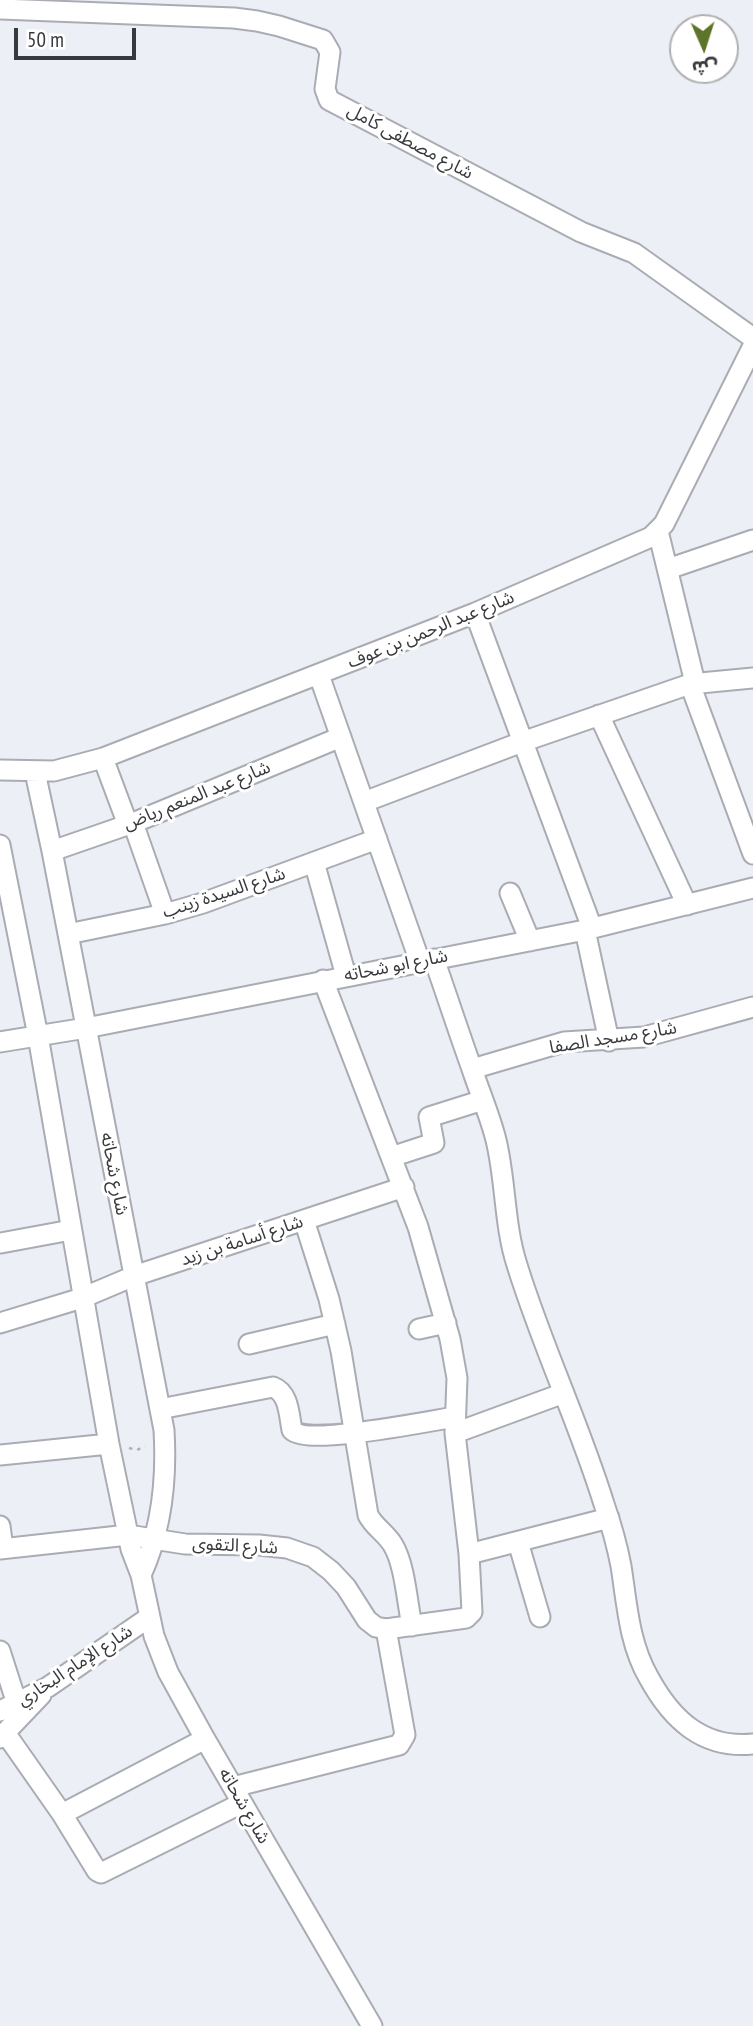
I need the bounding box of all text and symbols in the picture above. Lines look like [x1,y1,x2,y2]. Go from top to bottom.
scale bar [18,14,140,58]
north arrow [669,14,739,84]
text: 50 m [27,26,64,53]
text: ش [691,55,719,81]
street label: شارع مصطفى كامل [343,100,477,184]
street label: شارع عبد الرحمن بن عوف [344,587,518,673]
street label: شارع عبد المنعم رياض [120,757,274,835]
street label: شارع السيدة زينب [160,863,288,923]
street label: شارع ابو شحاته [342,945,450,987]
street label: شارع مسجد الصفا [548,1017,678,1059]
street label: شارع شحاته [95,1131,133,1217]
street label: شارع أسامة بن زيد [178,1211,306,1271]
street label: شارع التقوى [192,1533,278,1559]
street label: شارع الإمام البخاري [13,1621,137,1711]
street label: شارع شحاته [214,1764,274,1848]

